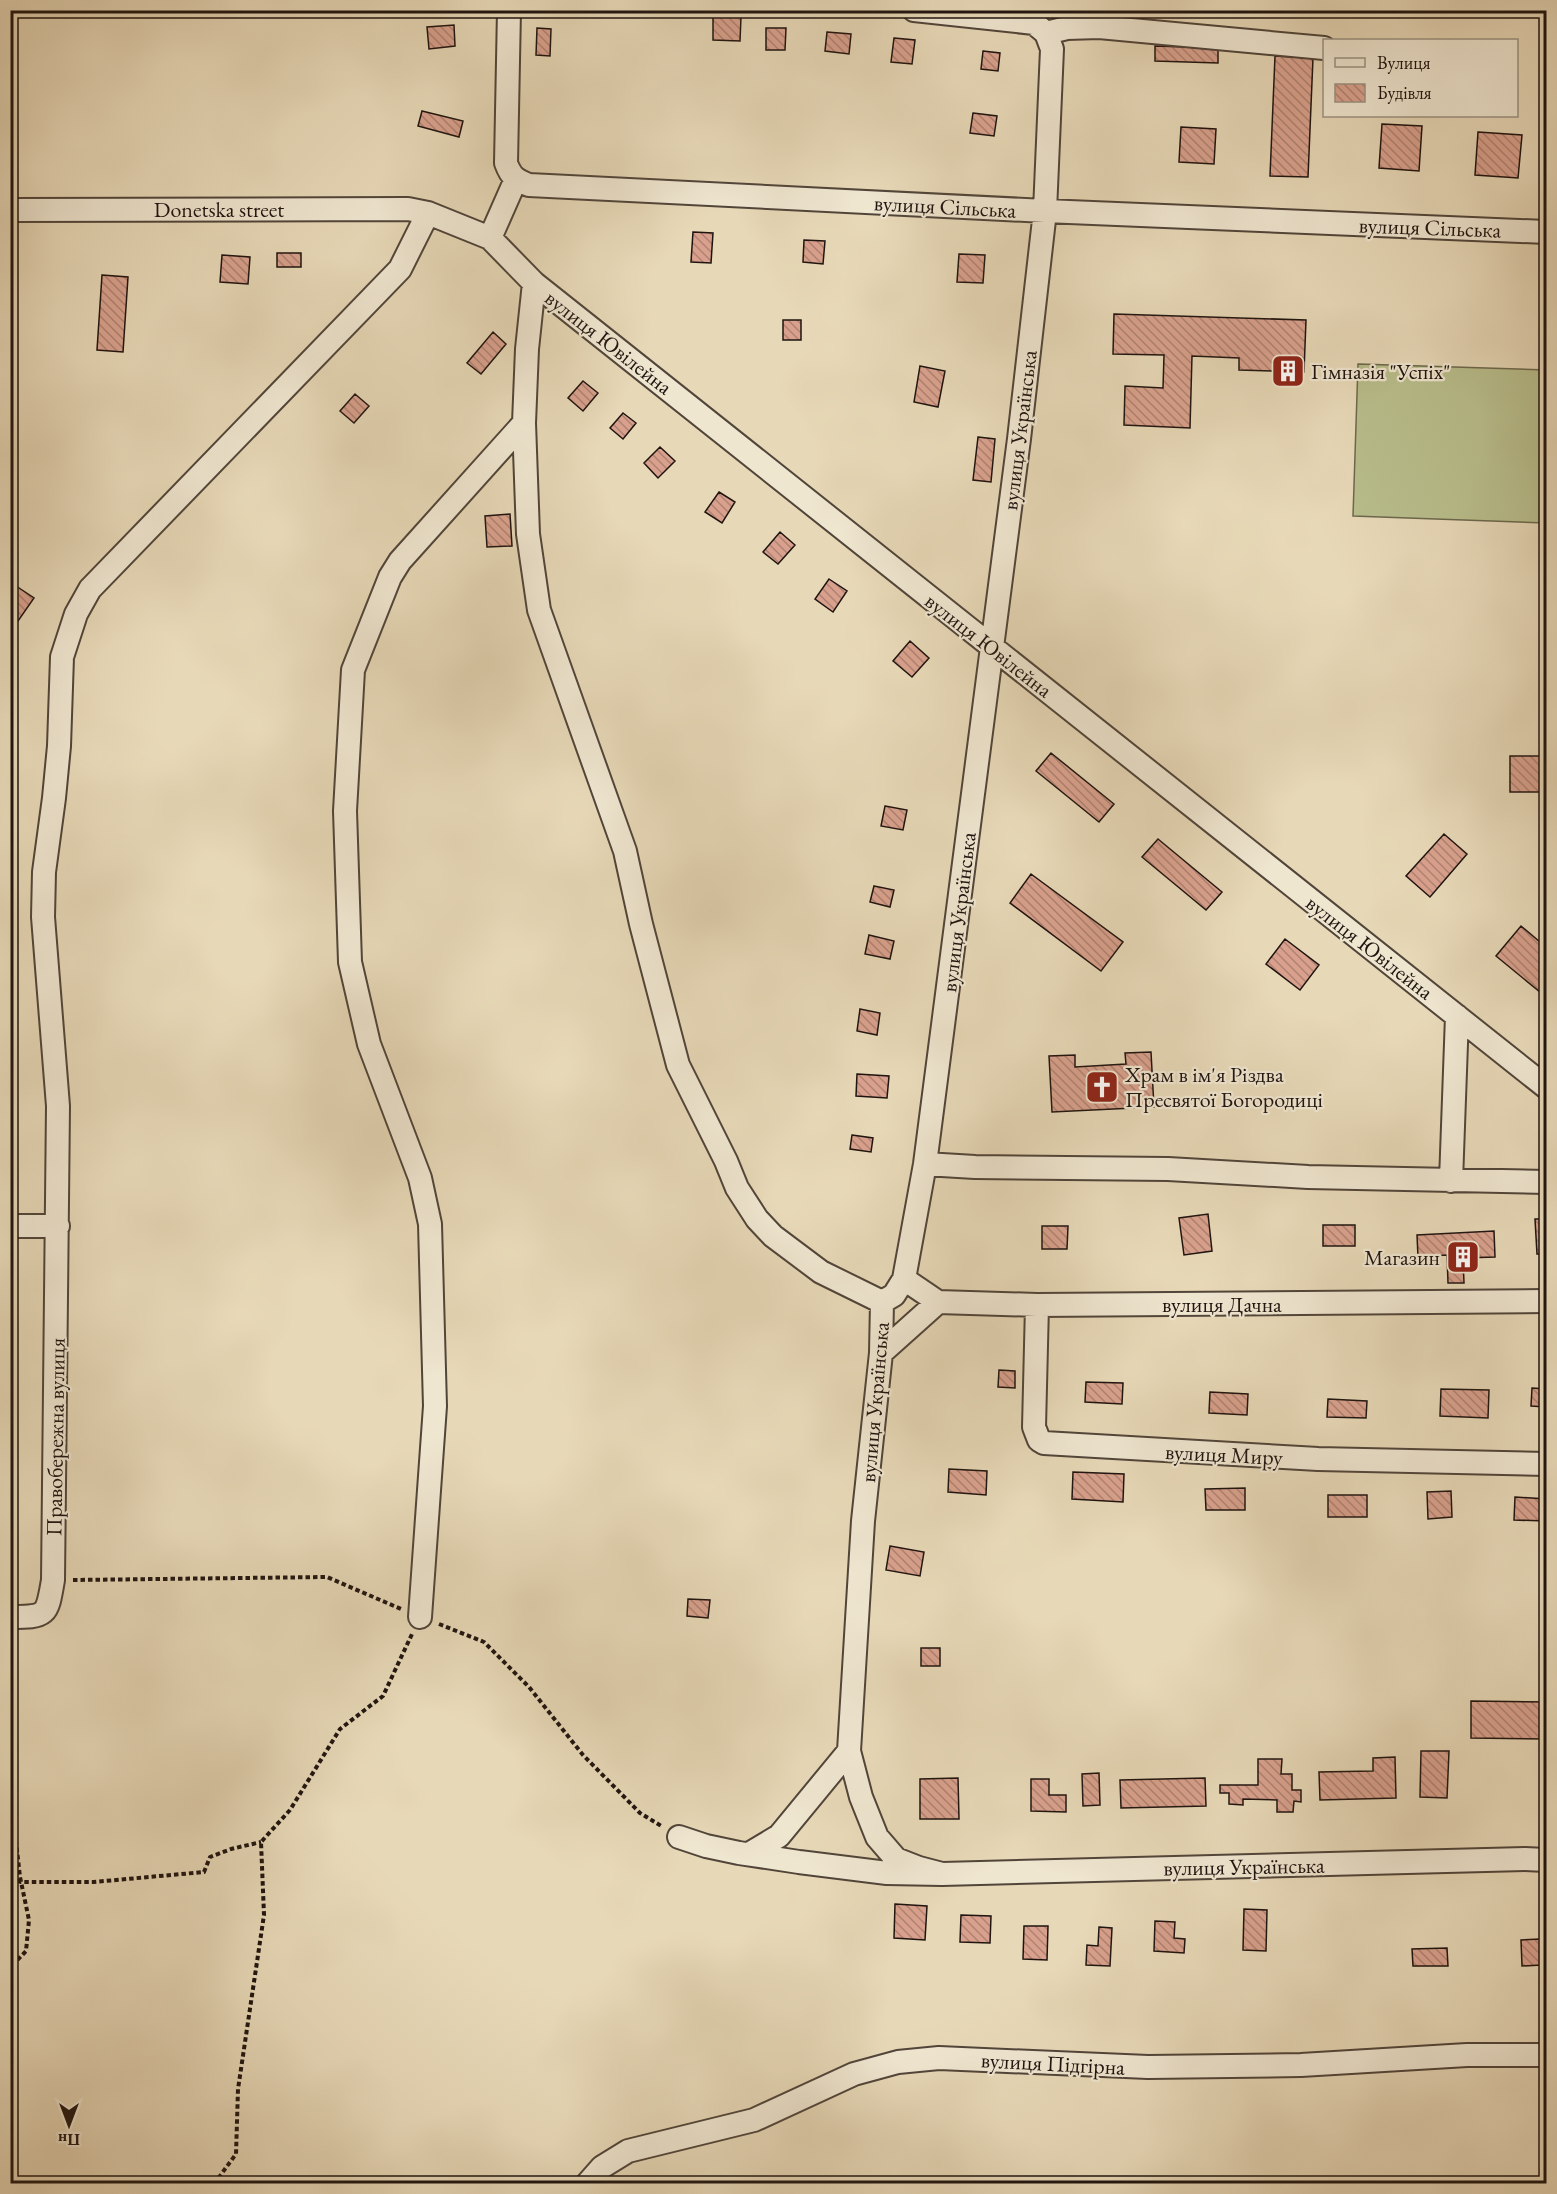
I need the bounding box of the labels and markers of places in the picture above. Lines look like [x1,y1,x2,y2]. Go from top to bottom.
building icon: Гімназія "Успіх" [1270,353,1306,389]
place label: Гімназія "Успіх" [1311,357,1450,386]
place label: Храм в ім'я Різдва Пресвятої Богородиці [1124,1060,1323,1114]
church icon: Храм в ім'я Різдва Пресвятої Богородиці [1084,1069,1120,1105]
building icon: Магазин [1445,1239,1481,1275]
place label: Магазин [1364,1243,1440,1272]

